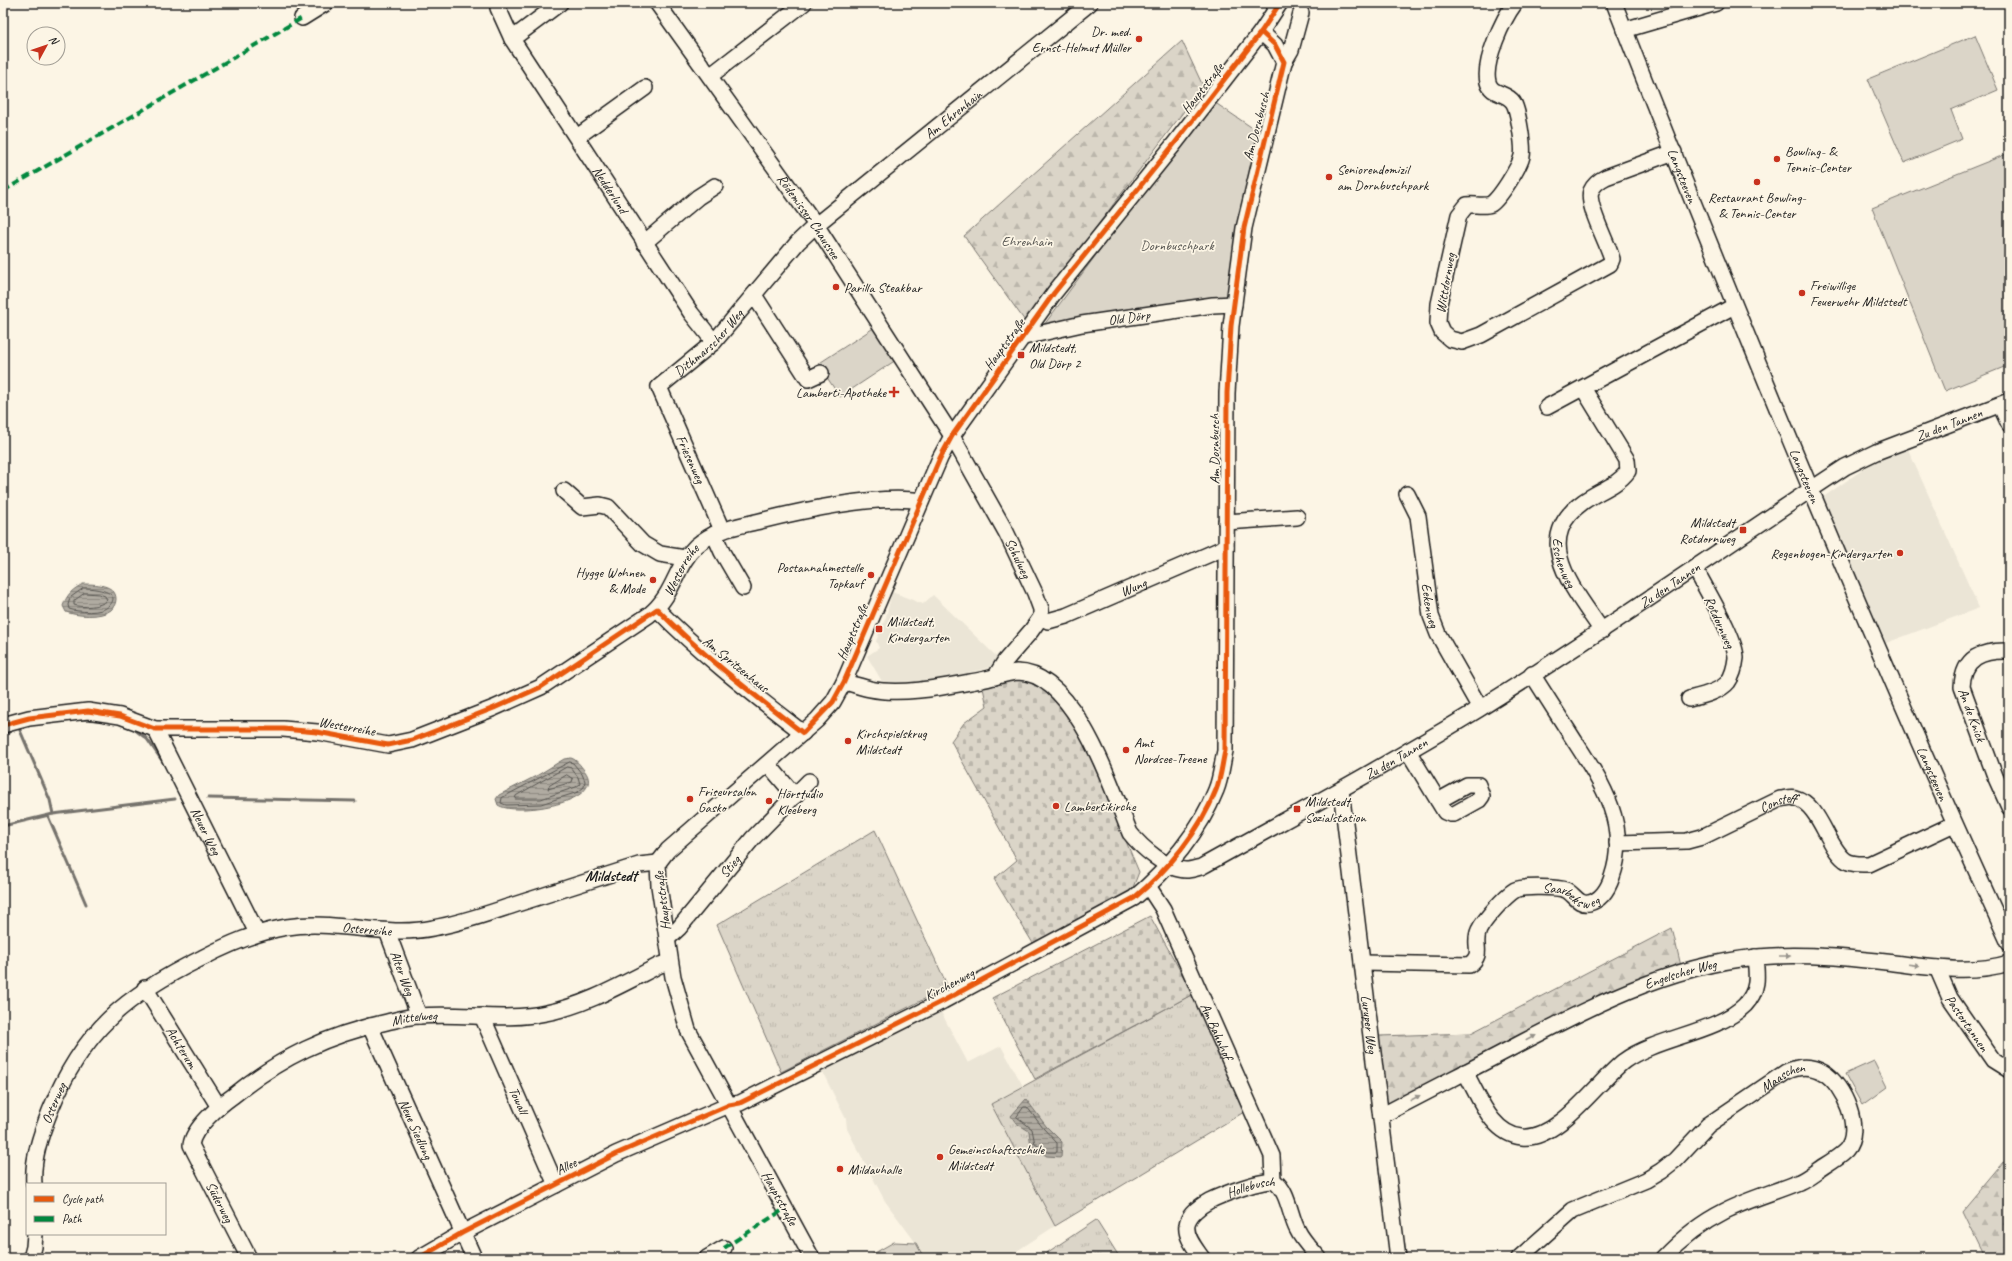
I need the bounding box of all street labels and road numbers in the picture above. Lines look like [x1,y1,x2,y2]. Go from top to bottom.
street label: Hauptstraße [1177,59,1228,117]
street label: Am Ehrenhain [921,86,986,143]
street label: Am Dornbusch [1239,88,1274,162]
street label: Langsteeven [1663,146,1701,207]
street label: Nedderlund [588,163,633,219]
street label: Rödemisser Chaussee [773,171,844,264]
street label: Wittdornweg [1432,251,1459,315]
street label: Dithmarscher Weg [671,305,748,380]
street label: Old Dörp [1107,306,1152,329]
street label: Hauptstraße [980,314,1030,373]
street label: Zu den Tannen [1914,404,1985,445]
street label: Am Dornbusch [1206,412,1223,484]
street label: Friesenweg [672,433,709,487]
street label: Langsteeven [1786,446,1824,507]
street label: Schulweg [1001,535,1035,582]
street label: Eschenweg [1549,538,1580,592]
street label: Westerreihe [660,539,703,599]
street label: Zu den Tannen [1636,558,1704,612]
street label: Wung [1118,574,1150,601]
street label: Eekenweg [1418,582,1443,631]
street label: Rotdornweg [1700,593,1739,652]
street label: Hauptstraße [833,600,872,663]
street label: Am Spritzenhaus [699,633,773,697]
street label: An de Knick [1954,686,1990,745]
street label: Westerreihe [317,713,378,740]
street label: Zu den Tannen [1362,734,1431,783]
street label: Langsteeven [1913,744,1952,804]
street label: Consteff [1757,789,1802,817]
street label: Neuer Weg [187,805,225,859]
street label: Stieg [716,851,745,881]
street label: Hauptstraße [650,869,675,931]
street label: Saarbeksweg [1542,879,1604,912]
street label: Osterreihe [341,919,393,940]
street label: Alter Weg [386,948,419,999]
street label: Engelscher Weg [1642,955,1719,993]
street label: Kirchenweg [922,964,978,1005]
street label: Pastortannen [1941,991,1993,1055]
street label: Luruper Weg [1357,994,1381,1056]
street label: Am Bahnhof [1197,1001,1238,1065]
street label: Mittelweg [389,1007,438,1030]
street label: Achterum [162,1024,202,1073]
street label: Maaschen [1757,1059,1806,1096]
street label: Osterweg [38,1079,71,1126]
street label: Towall [505,1084,533,1119]
street label: Neue Siedlung [395,1096,437,1163]
street label: Allee [553,1153,581,1179]
street label: Hauptstraße [758,1168,802,1230]
street label: Hollebusch [1224,1173,1276,1202]
street label: Süderweg [202,1179,238,1227]

